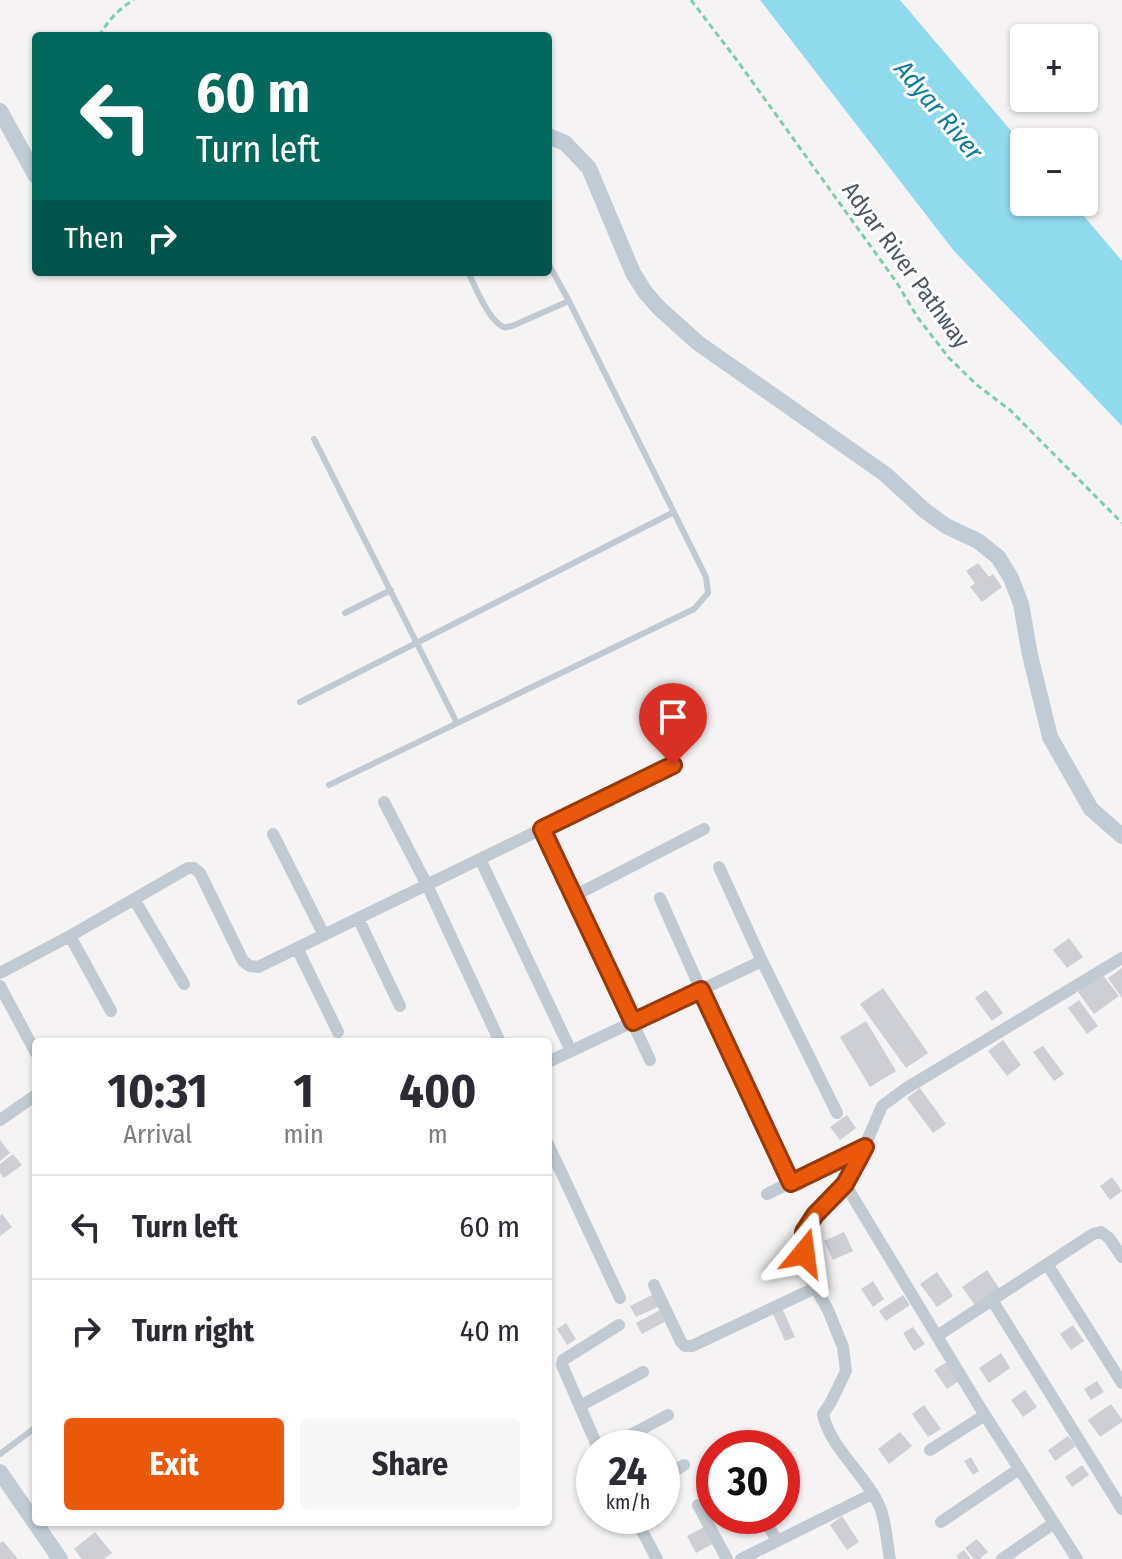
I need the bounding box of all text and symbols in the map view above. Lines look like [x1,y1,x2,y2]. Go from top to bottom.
map controls [1010,24,1098,216]
button: + [1010,24,1098,112]
water label: Adyar River [887,53,990,167]
text: 60 m [196,60,310,127]
icon: left [64,64,168,168]
text: Turn left [196,128,320,172]
button: − [1010,128,1098,216]
street label: Adyar River Pathway [836,177,976,354]
icon: right [140,216,184,260]
text: Then [64,220,124,256]
pin [639,683,707,765]
icon: arrive [651,695,695,739]
text: 10:31 [108,1062,208,1120]
text: 1 [293,1062,314,1120]
text: 400 [399,1062,476,1120]
text: Arrival [123,1119,192,1150]
text: min [283,1119,324,1150]
text: m [428,1119,448,1150]
icon: left [64,1205,108,1249]
text: Turn left [132,1209,238,1245]
text: 60 m [459,1209,520,1245]
position arrow [762,1211,846,1295]
icon: right [64,1309,108,1353]
text: Turn right [132,1313,254,1349]
text: 40 m [460,1313,520,1349]
button: Exit [64,1418,284,1510]
button: Share [300,1418,520,1510]
speed limit sign: 30 [696,1430,800,1534]
text: 24 [609,1448,647,1496]
text: km/h [606,1490,650,1514]

